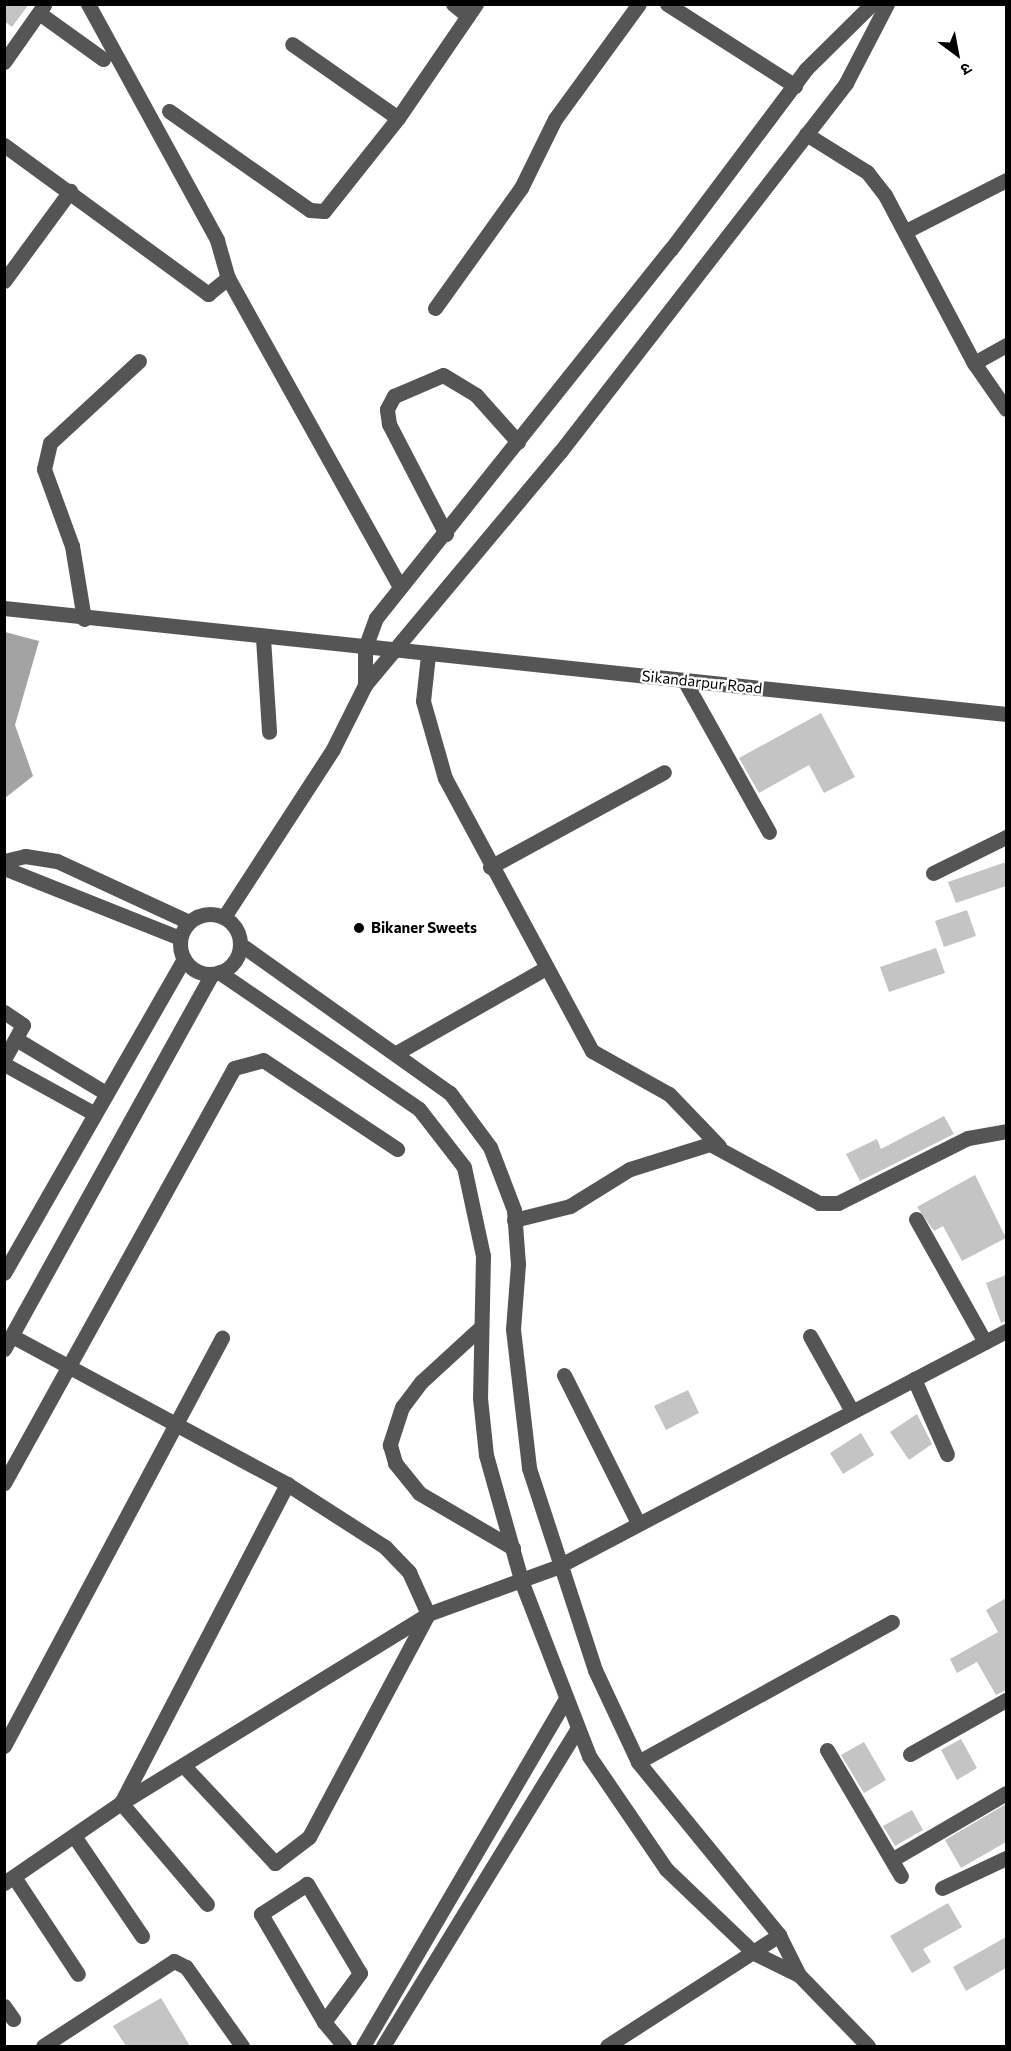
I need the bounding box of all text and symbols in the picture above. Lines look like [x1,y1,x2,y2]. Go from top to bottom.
north arrow [927,24,987,84]
text: उ [958,59,976,80]
street label: Sikandarpur Road [641,667,763,697]
place label: Bikaner Sweets [371,919,477,937]
marker: Bikaner Sweets [352,921,366,935]

